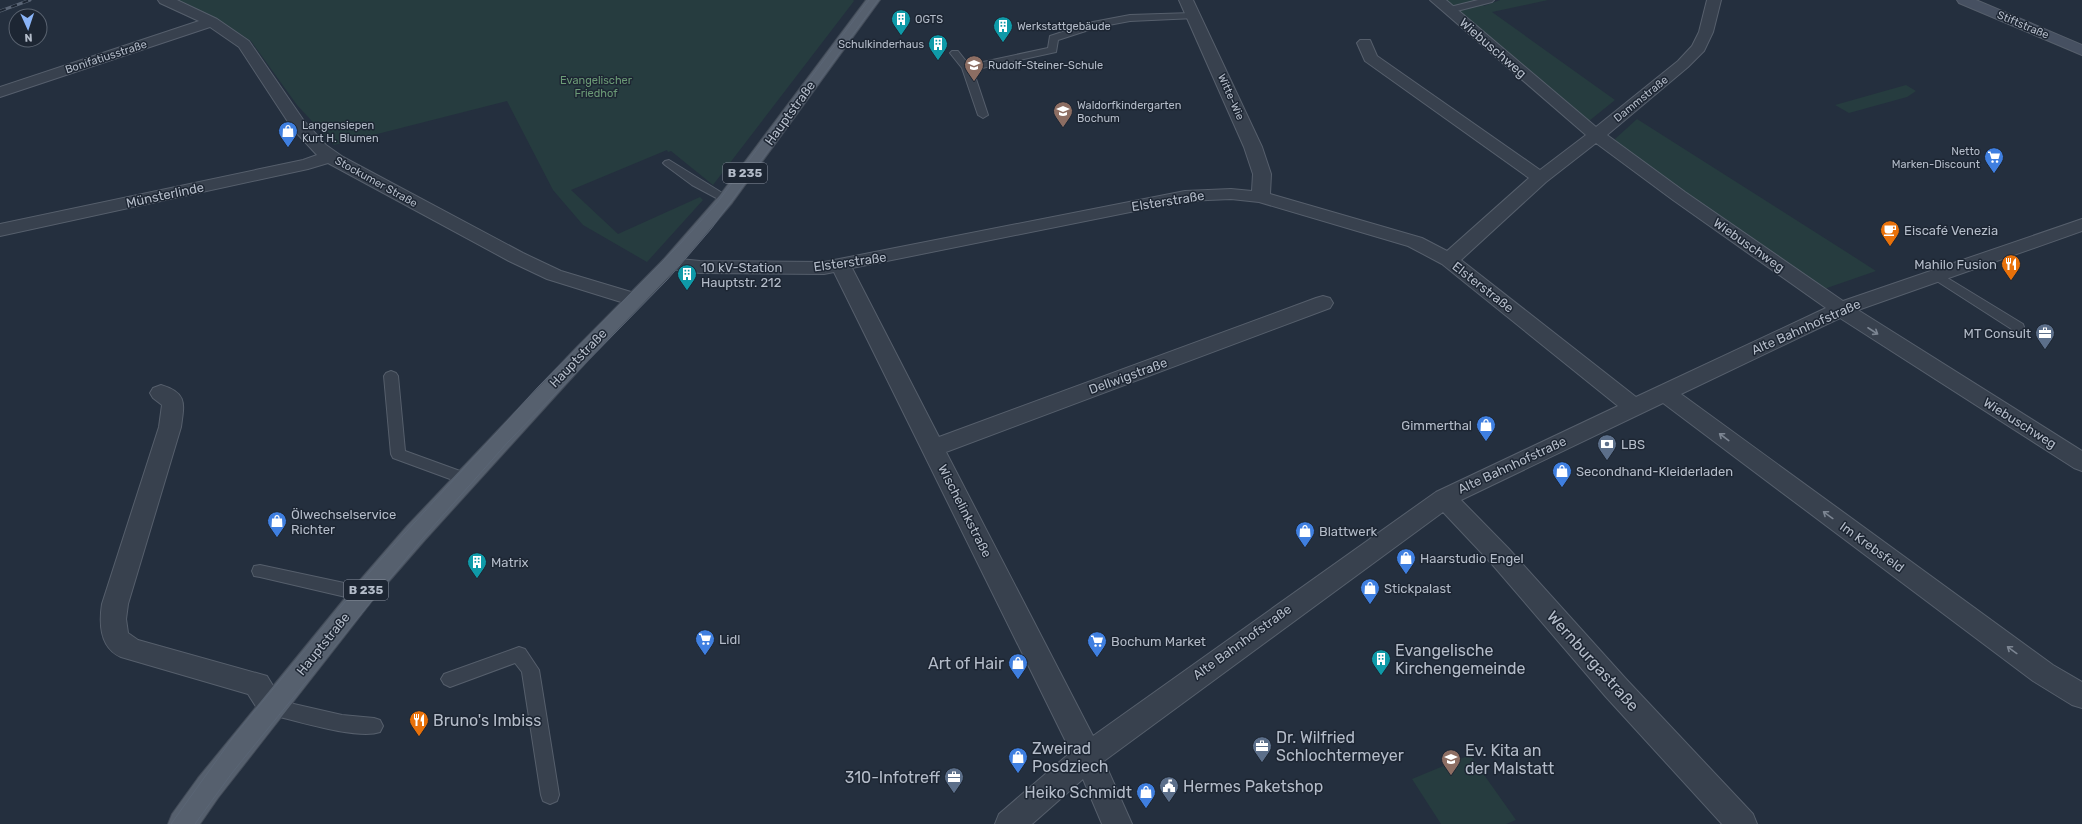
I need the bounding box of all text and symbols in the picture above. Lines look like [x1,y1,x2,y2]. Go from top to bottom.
north arrow [8,8,48,48]
building icon: OGTS [890,8,912,36]
street label: Stiftstraße [1995,8,2051,42]
place label: OGTS [915,13,943,26]
building icon: Werkstattgebäude [992,15,1014,43]
street label: Wiebuschweg [1456,15,1529,82]
place label: Werkstattgebäude [1017,20,1111,33]
text: N [24,31,33,44]
building icon: Schulkinderhaus [927,33,949,61]
street label: Bonifatiusstraße [64,38,148,76]
place label: Schulkinderhaus [838,38,924,51]
school or university icon: Rudolf-Steiner-Schule [963,54,985,82]
place label: Rudolf-Steiner-Schule [988,59,1103,72]
street label: Witte-Wie [1215,72,1247,122]
street label: Dammstraße [1611,73,1671,125]
park label: Evangelischer Friedhof [560,74,633,100]
street label: Hauptstraße [762,78,818,148]
place label: Waldorfkindergarten Bochum [1077,99,1181,125]
school or university icon: Waldorfkindergarten Bochum [1052,100,1074,128]
place label: Langensiepen Kurt H. Blumen [302,119,379,145]
shop icon: Langensiepen Kurt H. Blumen [277,120,299,148]
place label: Netto Marken-Discount [1892,145,1981,171]
supermarket icon: Netto Marken-Discount [1983,146,2005,174]
street label: Stockumer Straße [332,154,420,210]
road number: B 235 [723,163,767,183]
street label: Münsterlinde [125,179,205,211]
street label: Elsterstraße [1130,188,1206,214]
street label: Wiebuschweg [1710,215,1787,276]
cafe icon: Eiscafé Venezia [1879,219,1901,247]
place label: Eiscafé Venezia [1904,223,1998,238]
street label: Elsterstraße [813,249,887,275]
restaurant icon: Mahilo Fusion [2000,253,2022,281]
place label: Mahilo Fusion [1914,257,1997,272]
street label: Elsterstraße [1449,258,1517,316]
place label: 10 kV-Station Hauptstr. 212 [701,260,782,290]
building icon: 10 kV-Station Hauptstr. 212 [676,263,698,291]
street label: Alte Bahnhofstraße [1749,296,1863,358]
office icon: MT Consult [2034,322,2056,350]
street label: Hauptstraße [546,326,610,390]
one-way arrow [1868,326,1879,335]
place label: MT Consult [1964,326,2031,341]
street label: Dellwigstraße [1087,355,1170,398]
street label: Wiebuschweg [1980,395,2059,452]
shop icon: Gimmerthal [1475,414,1497,442]
place label: Gimmerthal [1401,418,1472,433]
street label: Alte Bahnhofstraße [1455,433,1569,497]
bank icon: LBS [1596,433,1618,461]
one-way arrow [1719,433,1730,442]
place label: LBS [1621,437,1645,452]
shop icon: Secondhand-Kleiderladen [1551,460,1573,488]
street label: Wischelinkstraße [935,462,995,560]
place label: Secondhand-Kleiderladen [1576,464,1733,479]
place label: Ölwechselservice Richter [291,507,396,537]
shop icon: Ölwechselservice Richter [266,510,288,538]
one-way arrow [1823,511,1834,519]
street label: Im Krebsfeld [1837,519,1907,575]
shop icon: Blattwerk [1294,520,1316,548]
place label: Blattwerk [1319,524,1378,539]
shop icon: Haarstudio Engel [1395,547,1417,575]
building icon: Matrix [466,551,488,579]
place label: Haarstudio Engel [1420,551,1524,567]
place label: Matrix [491,555,529,570]
shop icon: Stickpalast [1359,577,1381,605]
road number: B 235 [344,580,388,600]
place label: Stickpalast [1384,581,1451,596]
street label: Alte Bahnhofstraße [1190,601,1294,683]
street label: Wernburgastraße [1543,607,1643,715]
street label: Hauptstraße [293,610,353,678]
supermarket icon: Lidl [694,628,716,656]
supermarket icon: Bochum Market [1086,630,1108,658]
place label: Lidl [719,632,740,647]
place label: Bochum Market [1111,634,1206,649]
place label: Evangelische Kirchengemeinde [1395,641,1525,678]
one-way arrow [2006,646,2017,654]
building icon: Evangelische Kirchengemeinde [1370,648,1392,676]
shop icon: Art of Hair [1007,652,1029,680]
place label: Art of Hair [928,654,1004,673]
restaurant icon: Bruno's Imbiss [408,709,430,737]
place label: Bruno's Imbiss [433,711,541,730]
place label: Dr. Wilfried Schlochtermeyer [1276,728,1404,765]
office icon: Dr. Wilfried Schlochtermeyer [1251,735,1273,763]
place label: Zweirad Posdziech [1032,739,1109,776]
place label: Ev. Kita an der Malstatt [1465,741,1554,778]
shop icon: Zweirad Posdziech [1007,746,1029,774]
school or university icon: Ev. Kita an der Malstatt [1440,748,1462,776]
office icon: 310-Infotreff [943,766,965,794]
place label: 310-Infotreff [845,768,940,787]
public building icon: Hermes Paketshop [1158,775,1180,803]
place label: Hermes Paketshop [1183,777,1323,796]
shop icon: Heiko Schmidt [1135,781,1157,809]
place label: Heiko Schmidt [1024,783,1132,802]

